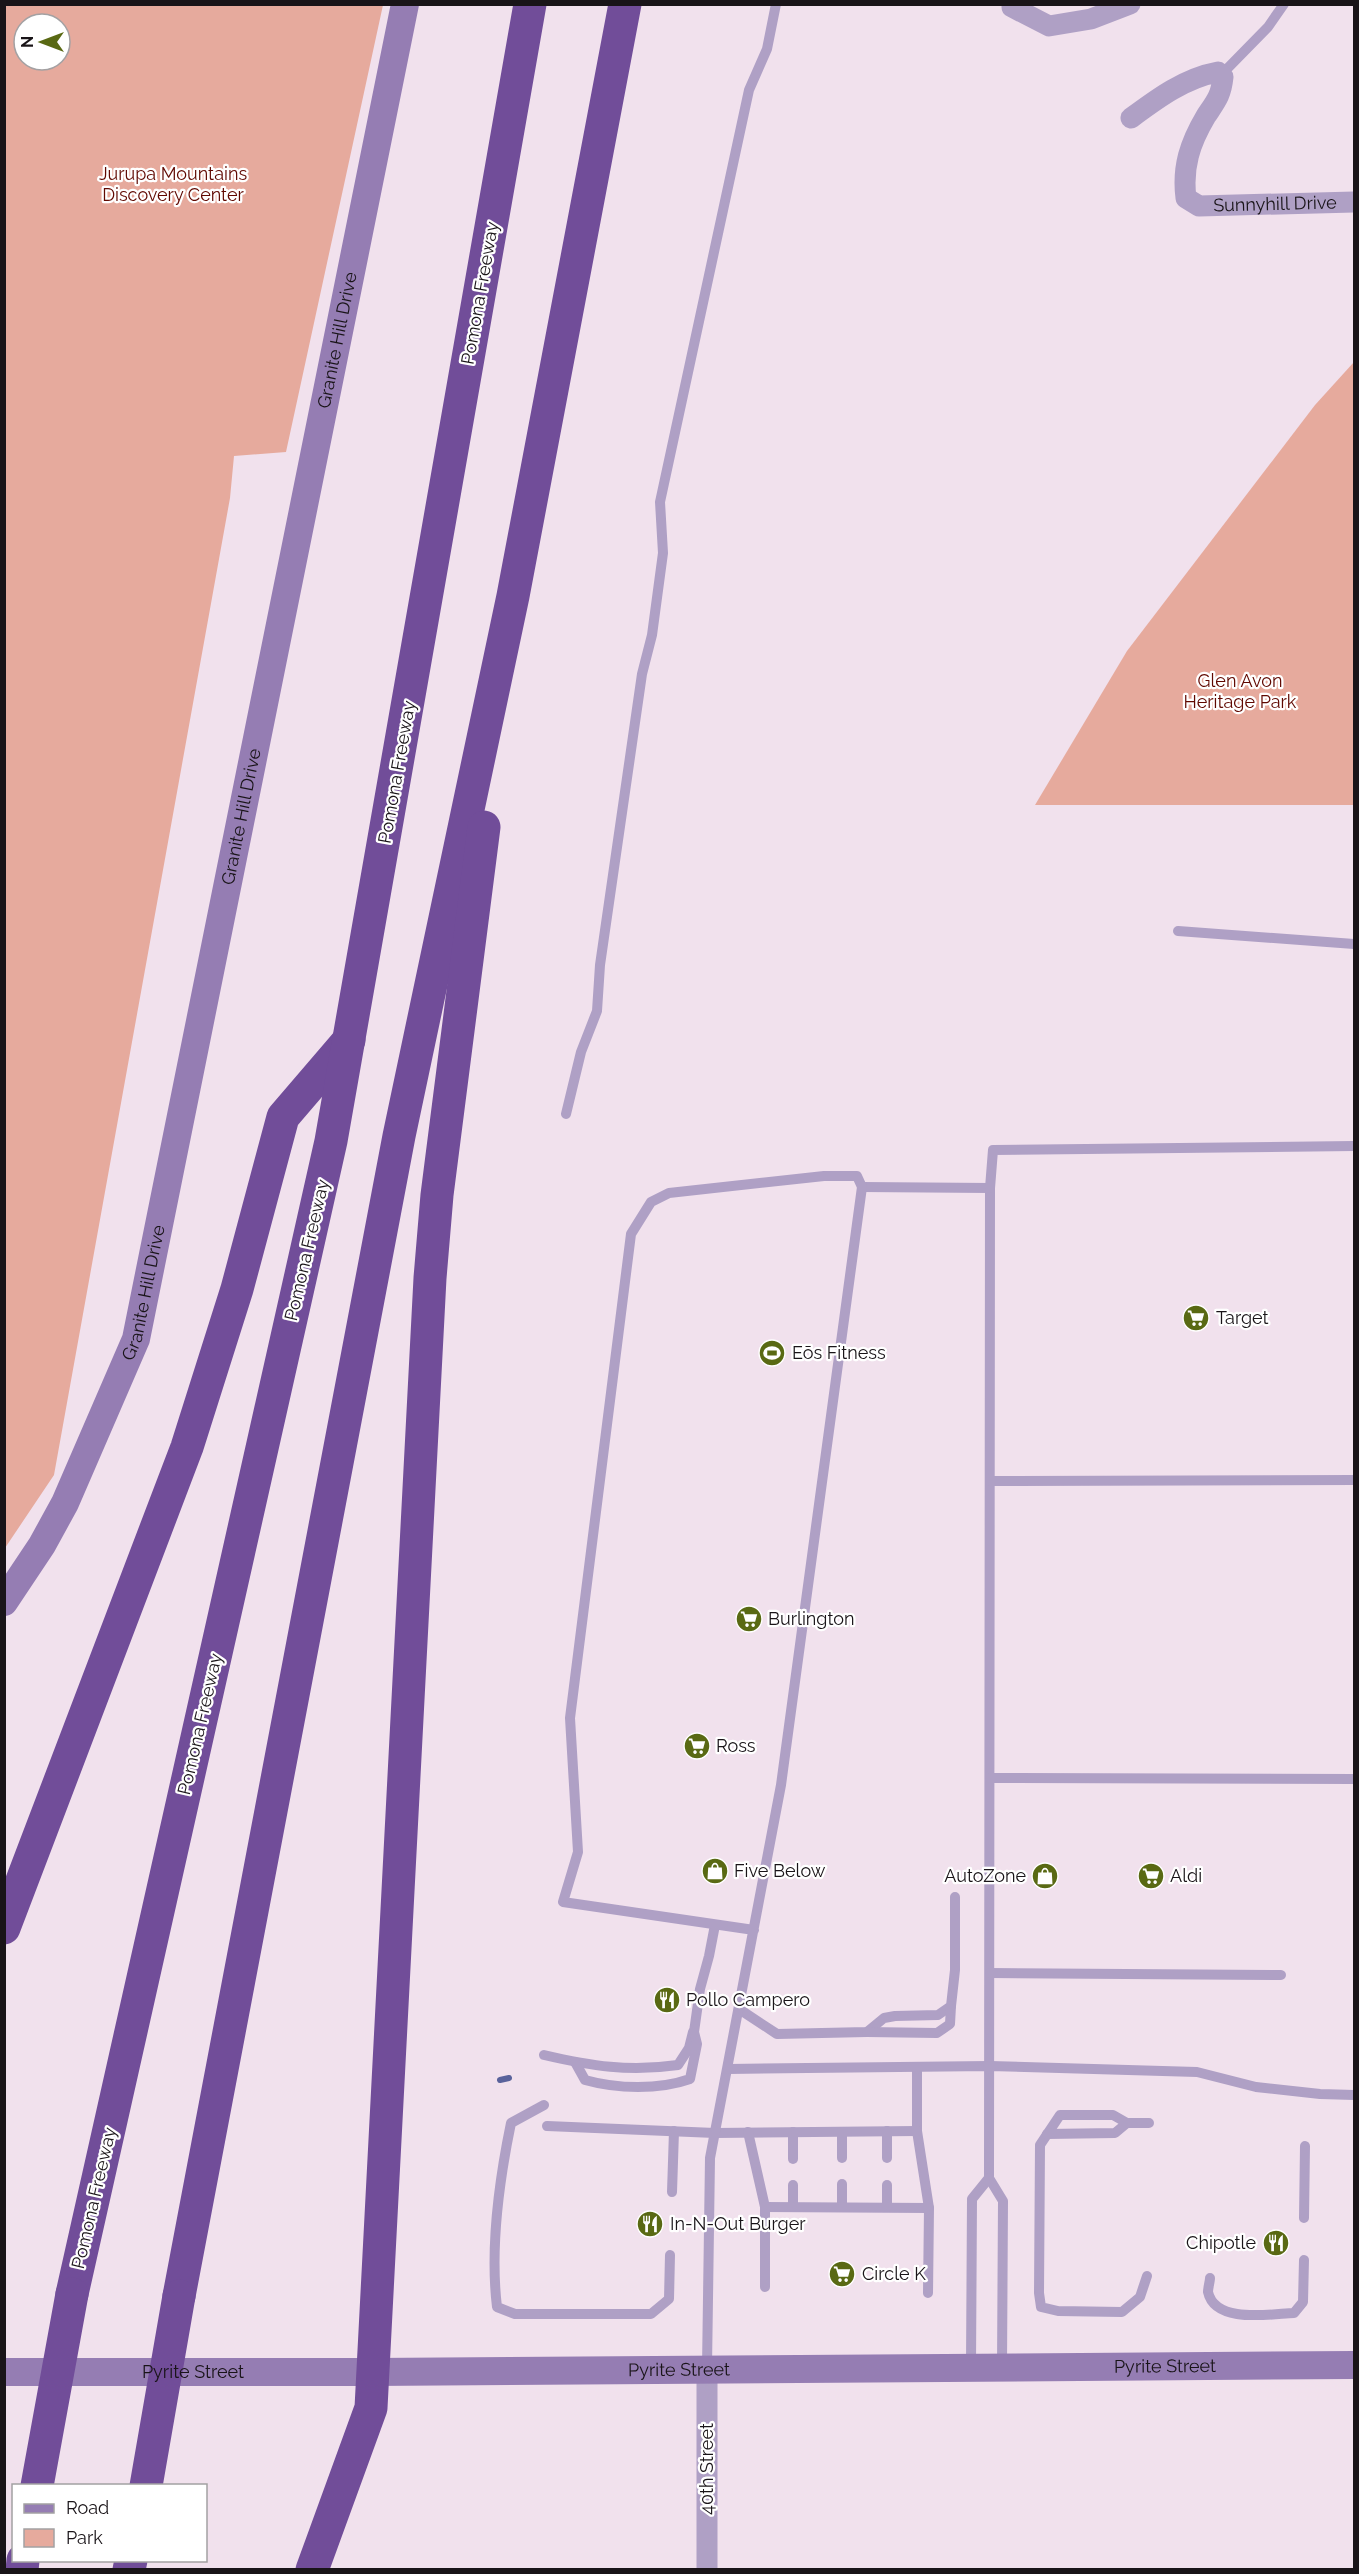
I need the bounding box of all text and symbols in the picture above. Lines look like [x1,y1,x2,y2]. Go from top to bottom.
north arrow [12,12,72,72]
text: N [18,36,37,48]
park label: Jurupa Mountains Discovery Center [99,163,247,205]
street label: Sunnyhill Drive [1213,191,1337,216]
street label: Pomona Freeway [457,220,502,366]
street label: Granite Hill Drive [313,270,361,410]
park label: Glen Avon Heritage Park [1184,670,1297,712]
street label: Pomona Freeway [374,699,419,845]
street label: Granite Hill Drive [217,746,265,886]
street label: Pomona Freeway [280,1177,333,1323]
street label: Granite Hill Drive [117,1223,169,1364]
supermarket icon: Target [1181,1303,1211,1333]
place label: Target [1216,1307,1269,1328]
sports icon: Eōs Fitness [757,1338,787,1368]
place label: Eōs Fitness [792,1342,886,1363]
supermarket icon: Burlington [734,1604,764,1634]
place label: Burlington [768,1608,855,1629]
street label: Pomona Freeway [173,1651,226,1797]
supermarket icon: Ross [682,1731,712,1761]
place label: Ross [716,1735,756,1756]
shop icon: Five Below [700,1856,730,1886]
place label: Five Below [734,1860,826,1881]
shop icon: AutoZone [1030,1861,1060,1891]
supermarket icon: Aldi [1136,1861,1166,1891]
place label: AutoZone [944,1865,1026,1886]
place label: Aldi [1170,1865,1202,1886]
restaurant icon: Pollo Campero [652,1985,682,2015]
place label: Pollo Campero [686,1989,810,2010]
street label: Pomona Freeway [67,2125,120,2271]
restaurant icon: In-N-Out Burger [635,2209,665,2239]
place label: In-N-Out Burger [670,2213,806,2234]
restaurant icon: Chipotle [1261,2228,1291,2258]
place label: Chipotle [1186,2232,1256,2253]
supermarket icon: Circle K [827,2259,857,2289]
place label: Circle K [862,2263,926,2284]
street label: Pyrite Street [1114,2355,1216,2377]
street label: Pyrite Street [628,2358,730,2380]
street label: Pyrite Street [142,2361,244,2382]
street label: 40th Street [696,2423,717,2515]
legend [12,2484,207,2562]
text: Road [66,2497,109,2518]
text: Park [66,2527,103,2548]

